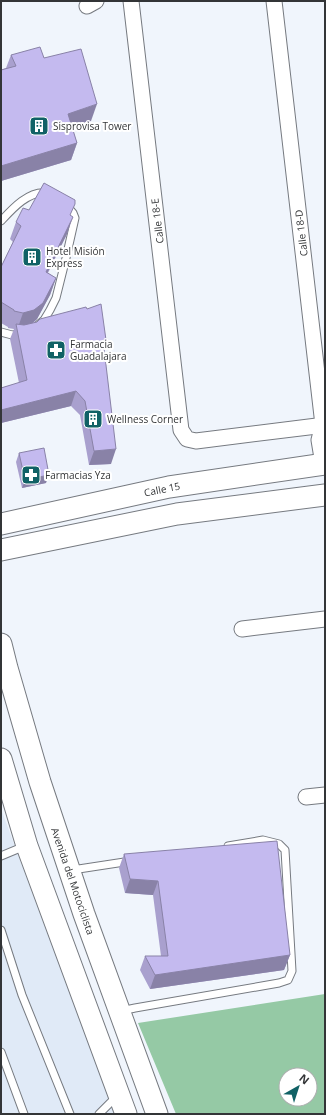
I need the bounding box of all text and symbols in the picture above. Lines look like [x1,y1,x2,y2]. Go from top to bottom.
building icon: Sisprovisa Tower [28,115,50,137]
place label: Sisprovisa Tower [53,119,131,133]
street label: Calle 18-E [147,198,167,244]
street label: Calle 18-D [291,209,311,257]
place label: Hotel Misión Express [46,244,105,270]
building icon: Hotel Misión Express [21,246,43,268]
place label: Farmacia Guadalajara [70,337,126,363]
pharmacy icon: Farmacia Guadalajara [45,339,67,361]
building icon: Wellness Corner [82,408,104,430]
place label: Wellness Corner [107,412,183,426]
pharmacy icon: Farmacias Yza [20,464,42,486]
place label: Farmacias Yza [45,468,111,482]
street label: Calle 15 [143,479,182,499]
street label: Avenida del Motociclista [48,826,98,936]
north arrow [278,1067,318,1107]
text: N [296,1070,313,1087]

